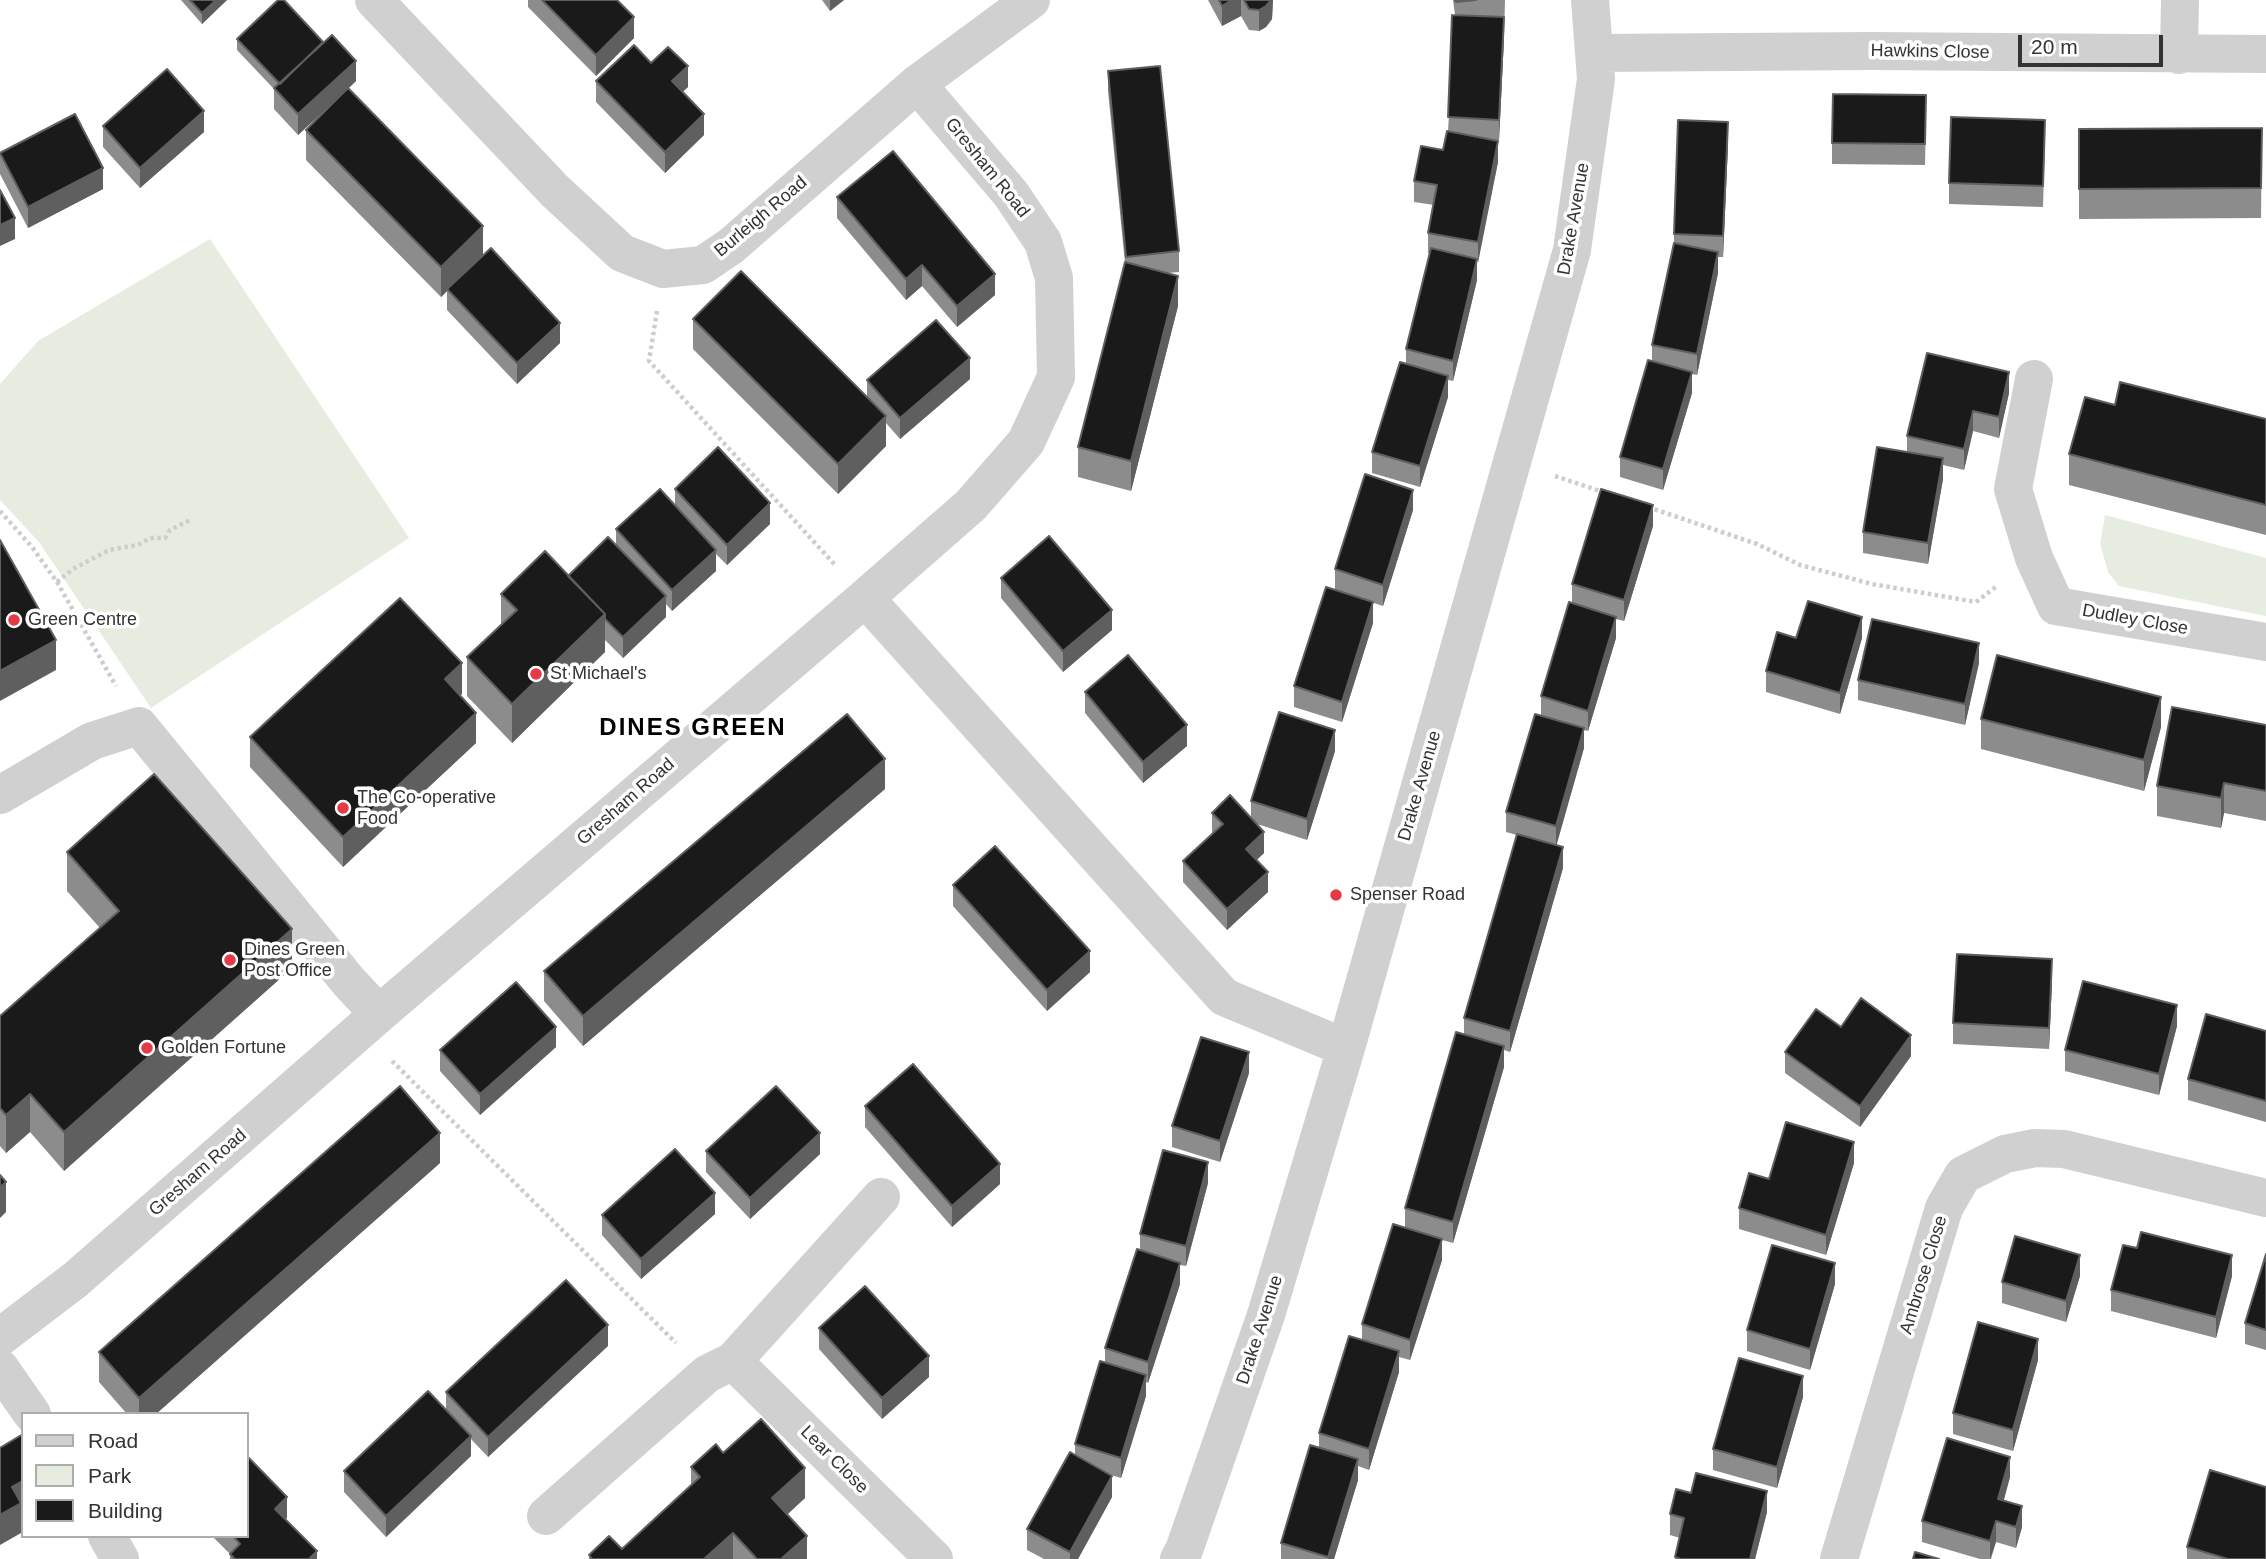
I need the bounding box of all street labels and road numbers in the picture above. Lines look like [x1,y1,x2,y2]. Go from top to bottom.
street label: Hawkins Close [1870,40,1990,64]
street label: Gresham Road [940,114,1034,222]
street label: Drake Avenue [1553,161,1595,277]
street label: Burleigh Road [710,172,812,262]
street label: Dudley Close [2080,600,2190,640]
street label: Drake Avenue [1394,728,1446,844]
street label: Gresham Road [573,754,679,850]
street label: Gresham Road [145,1125,251,1221]
street label: Ambrose Close [1896,1213,1952,1337]
street label: Drake Avenue [1232,1273,1288,1387]
street label: Lear Close [796,1422,872,1498]

